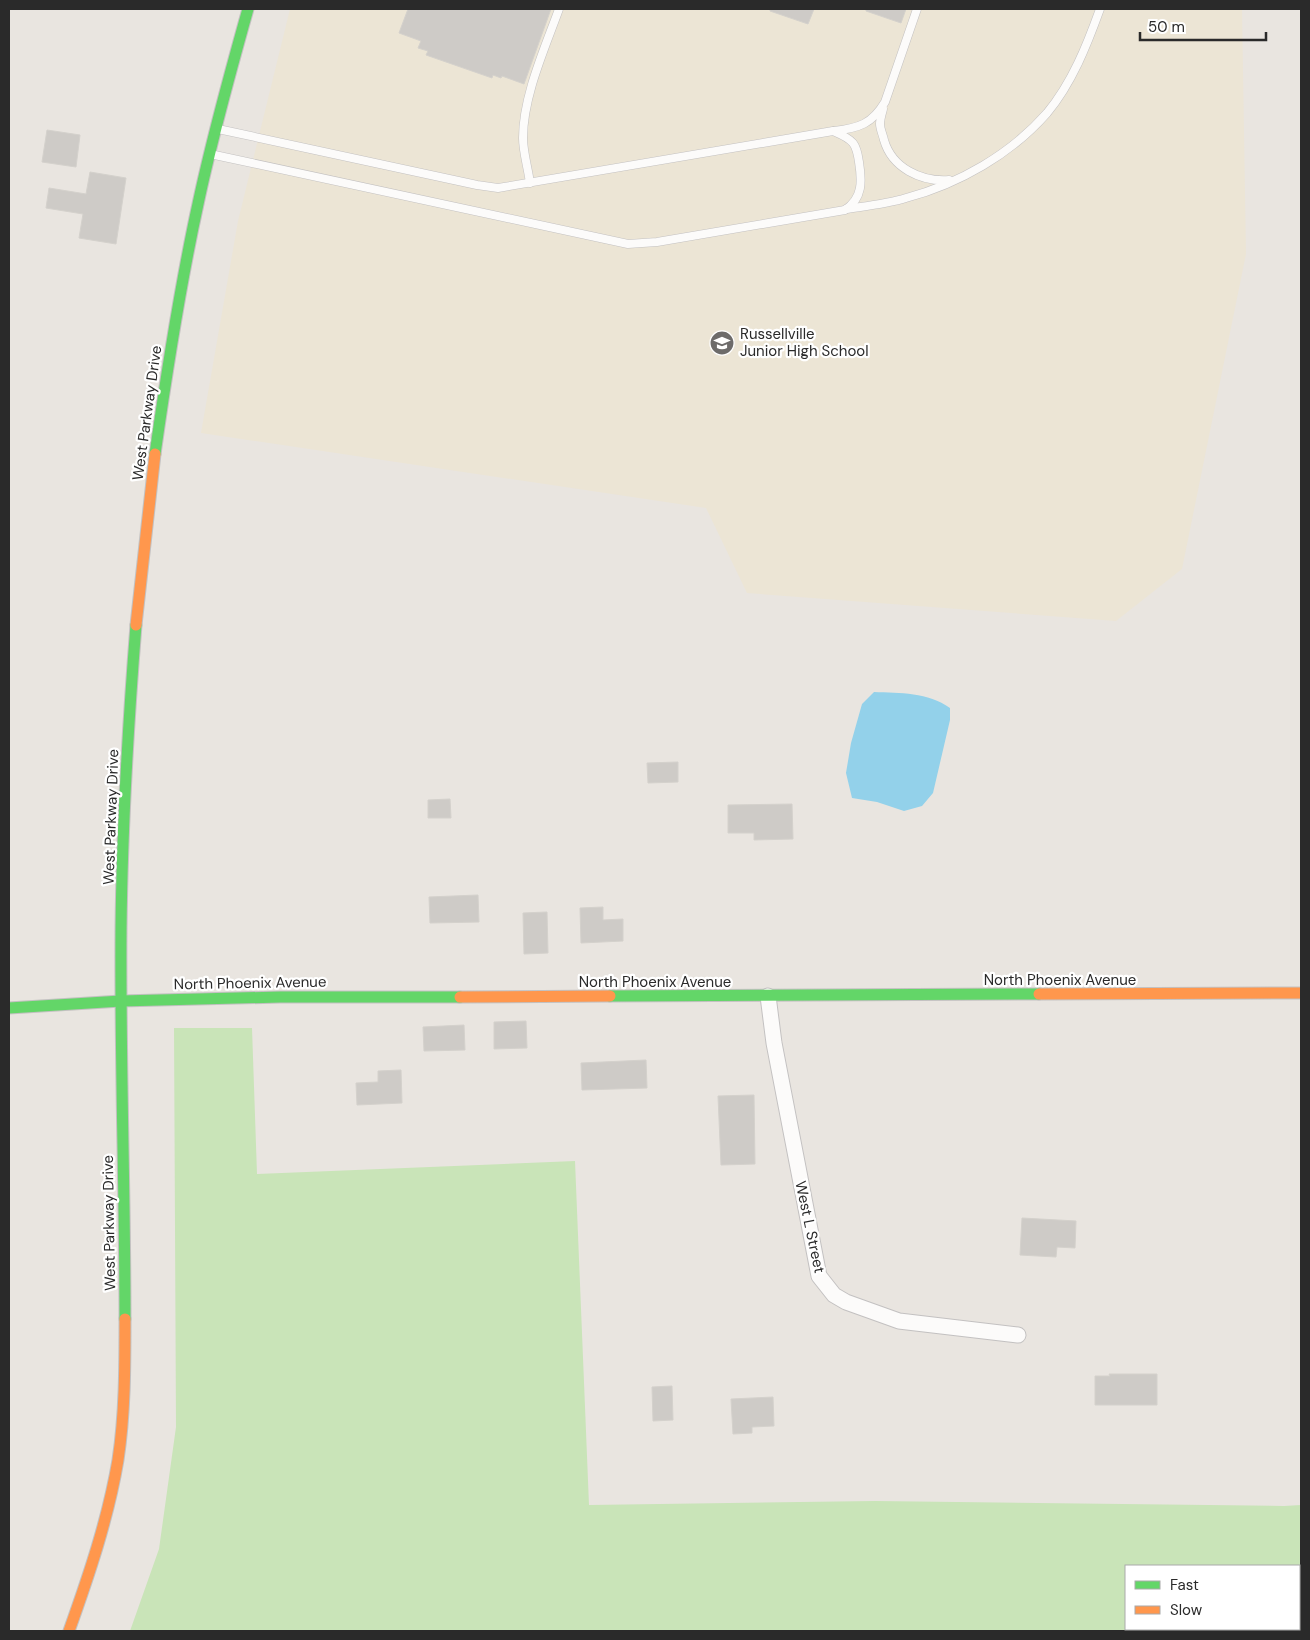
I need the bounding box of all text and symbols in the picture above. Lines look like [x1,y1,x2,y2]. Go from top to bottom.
scale bar [1140,10,1266,42]
text: 50 m [1148,17,1185,37]
place label: Russellville Junior High School [740,324,869,361]
school or university icon: Russellville Junior High School [709,330,735,356]
street label: West Parkway Drive [128,344,166,482]
street label: West Parkway Drive [99,749,123,885]
street label: North Phoenix Avenue [984,970,1136,990]
street label: North Phoenix Avenue [174,972,326,994]
street label: North Phoenix Avenue [579,972,731,992]
street label: West Parkway Drive [98,1155,120,1291]
street label: West L Street [790,1179,830,1275]
legend [1125,1565,1300,1630]
text: Fast [1170,1575,1199,1595]
text: Slow [1170,1600,1203,1620]

